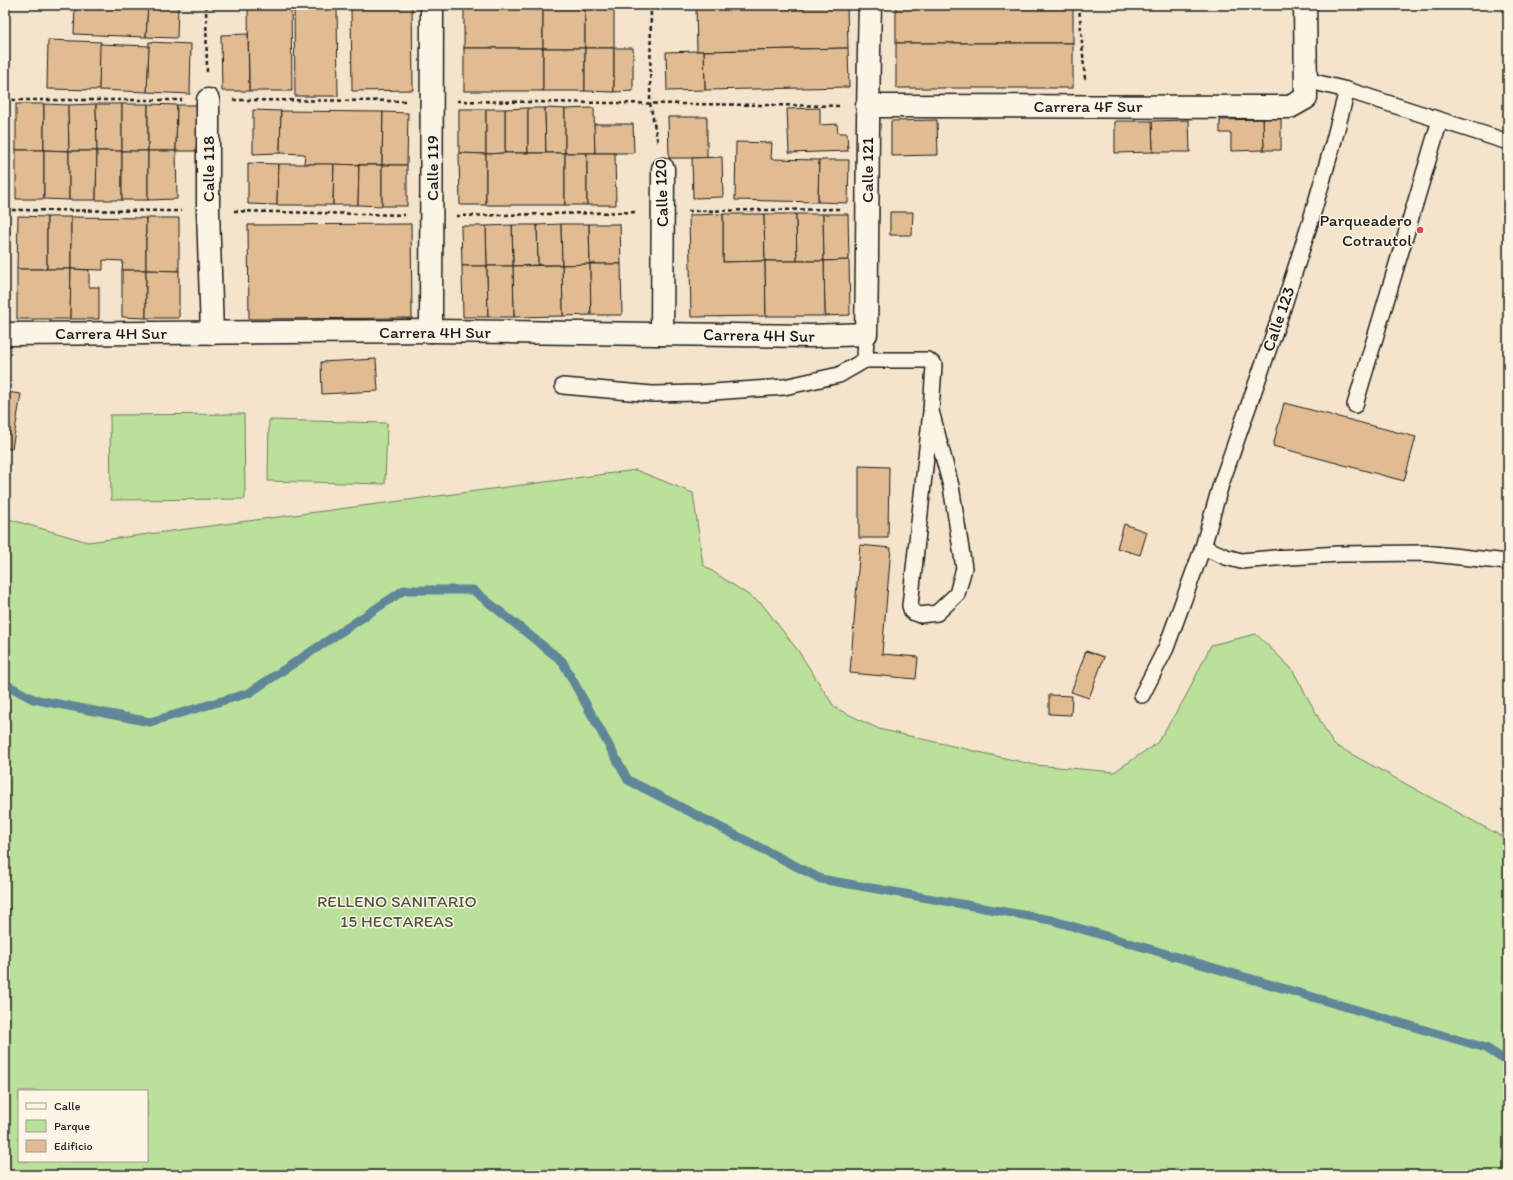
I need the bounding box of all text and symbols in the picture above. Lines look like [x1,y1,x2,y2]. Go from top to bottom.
street label: Carrera 4F Sur [1034,96,1143,116]
street label: Calle 119 [422,135,442,201]
street label: Calle 118 [198,136,218,202]
street label: Calle 121 [857,137,877,203]
street label: Calle 120 [650,158,672,228]
place label: Parqueadero Cotrautol [1320,210,1412,250]
marker: Parqueadero Cotrautol [1415,225,1425,235]
street label: Calle 123 [1258,284,1298,354]
street label: Carrera 4H Sur [379,322,491,342]
street label: Carrera 4H Sur [55,323,167,343]
street label: Carrera 4H Sur [703,324,815,346]
park label: RELLENO SANITARIO 15 HECTAREAS [317,891,477,931]
legend [18,1090,148,1162]
text: Calle [54,1099,81,1113]
text: Parque [54,1119,90,1133]
text: Edificio [54,1139,93,1153]

